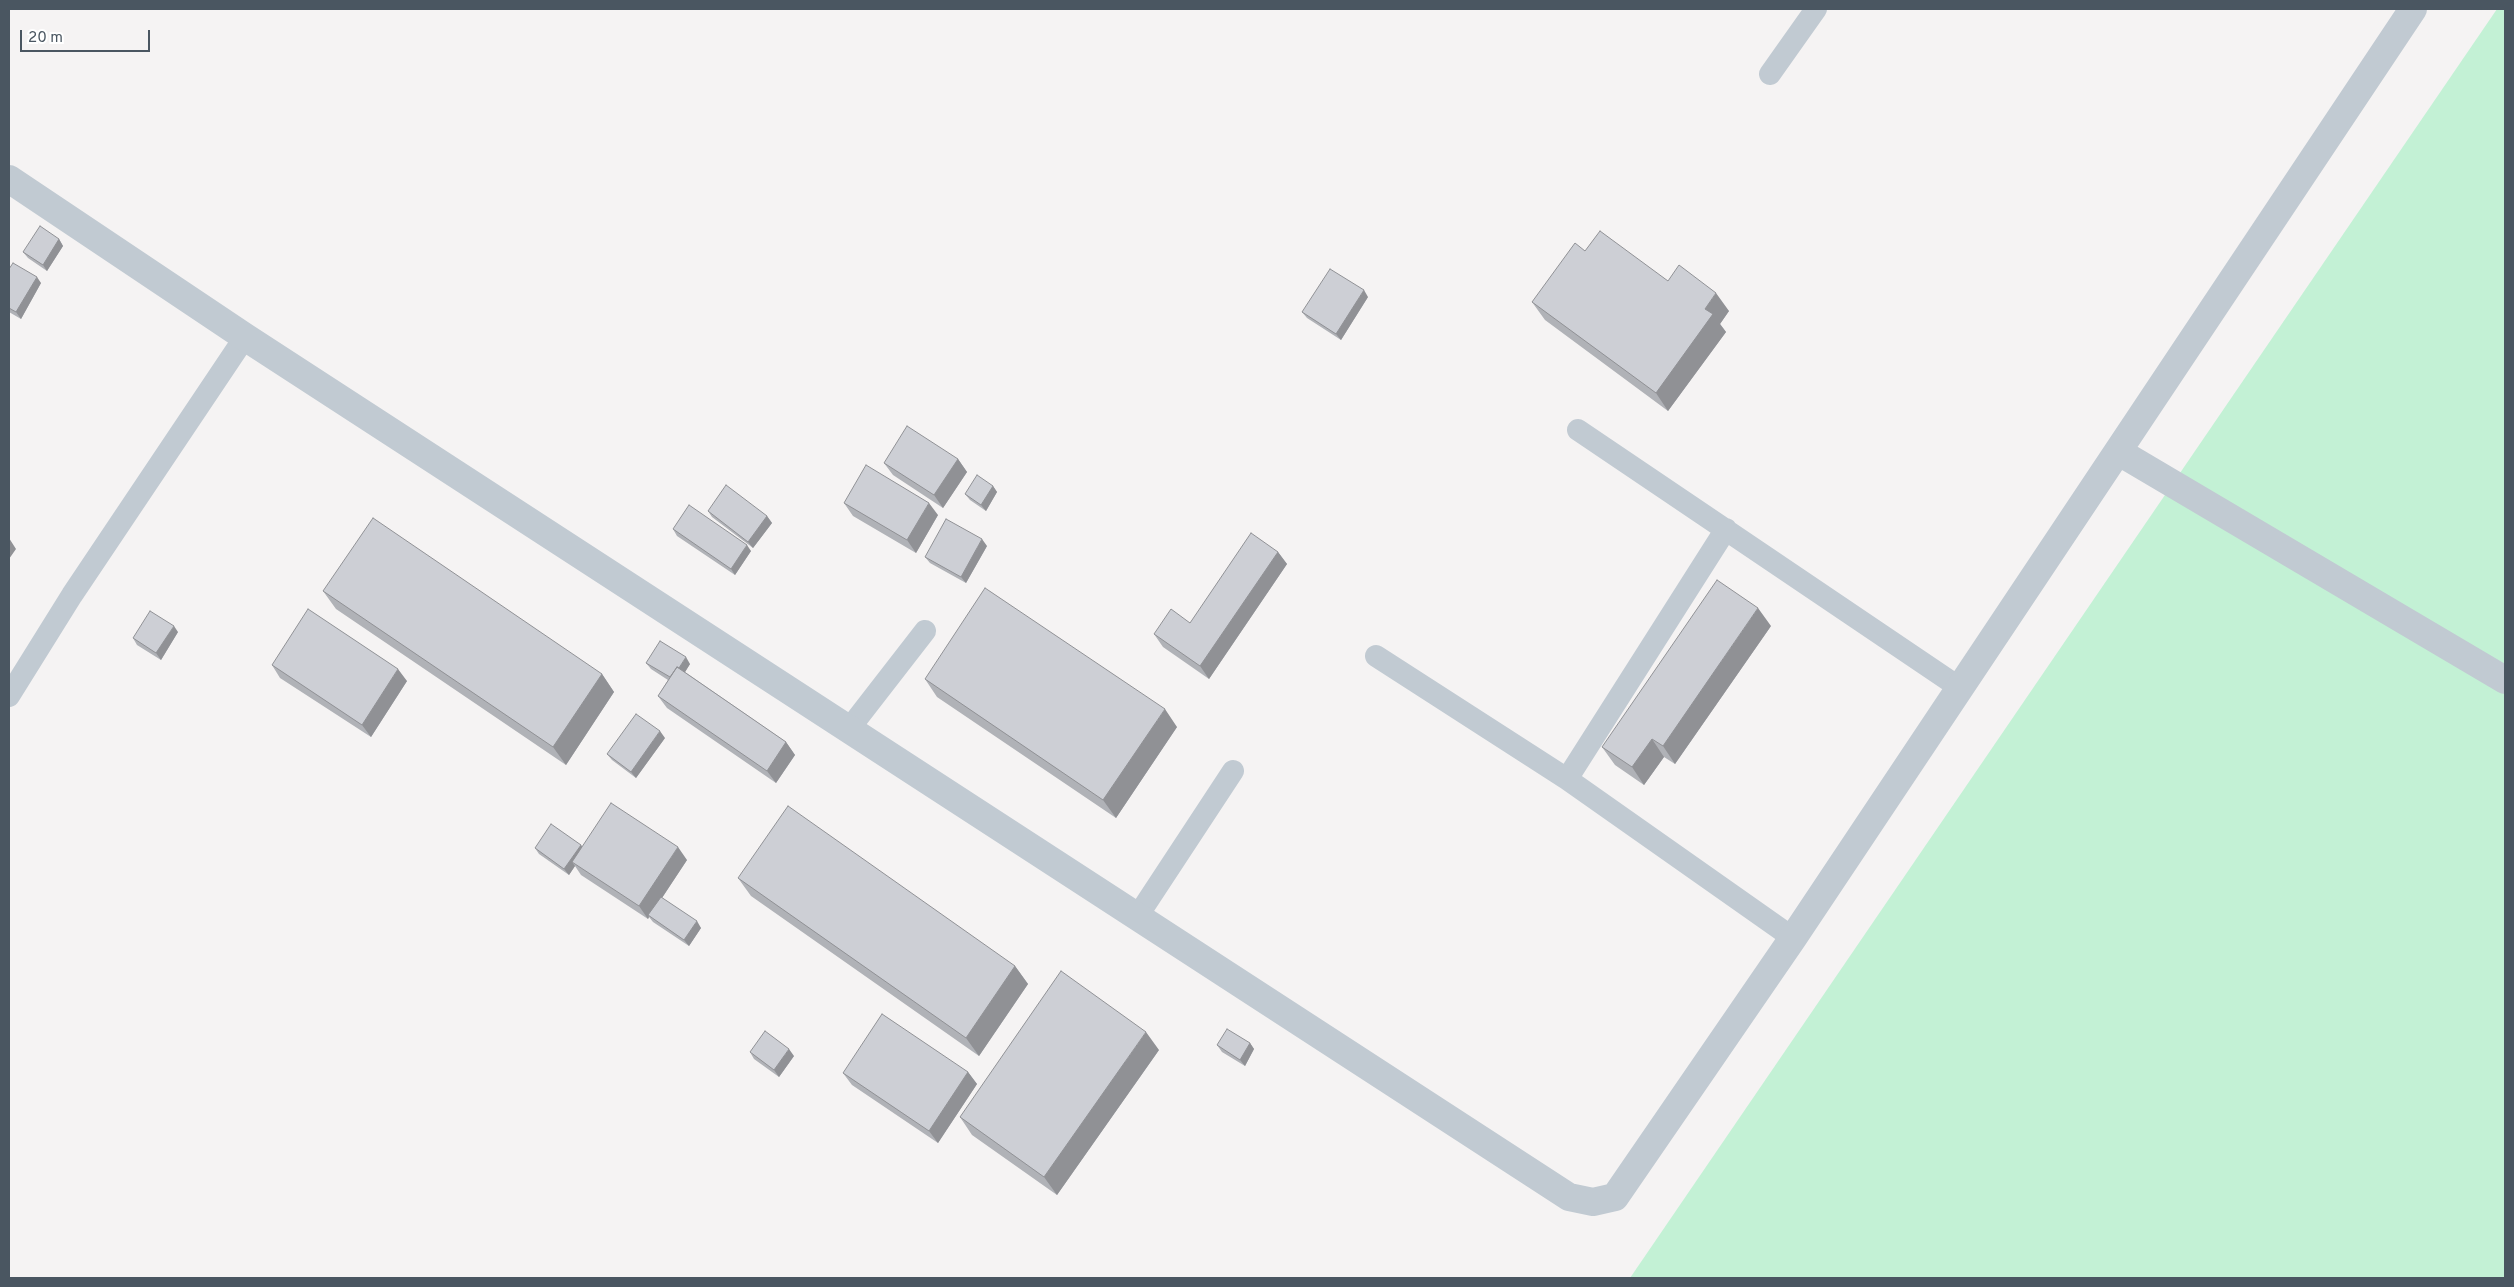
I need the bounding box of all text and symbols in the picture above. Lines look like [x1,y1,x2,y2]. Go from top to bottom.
scale bar [22,20,152,52]
text: 20 m [28,29,63,48]

